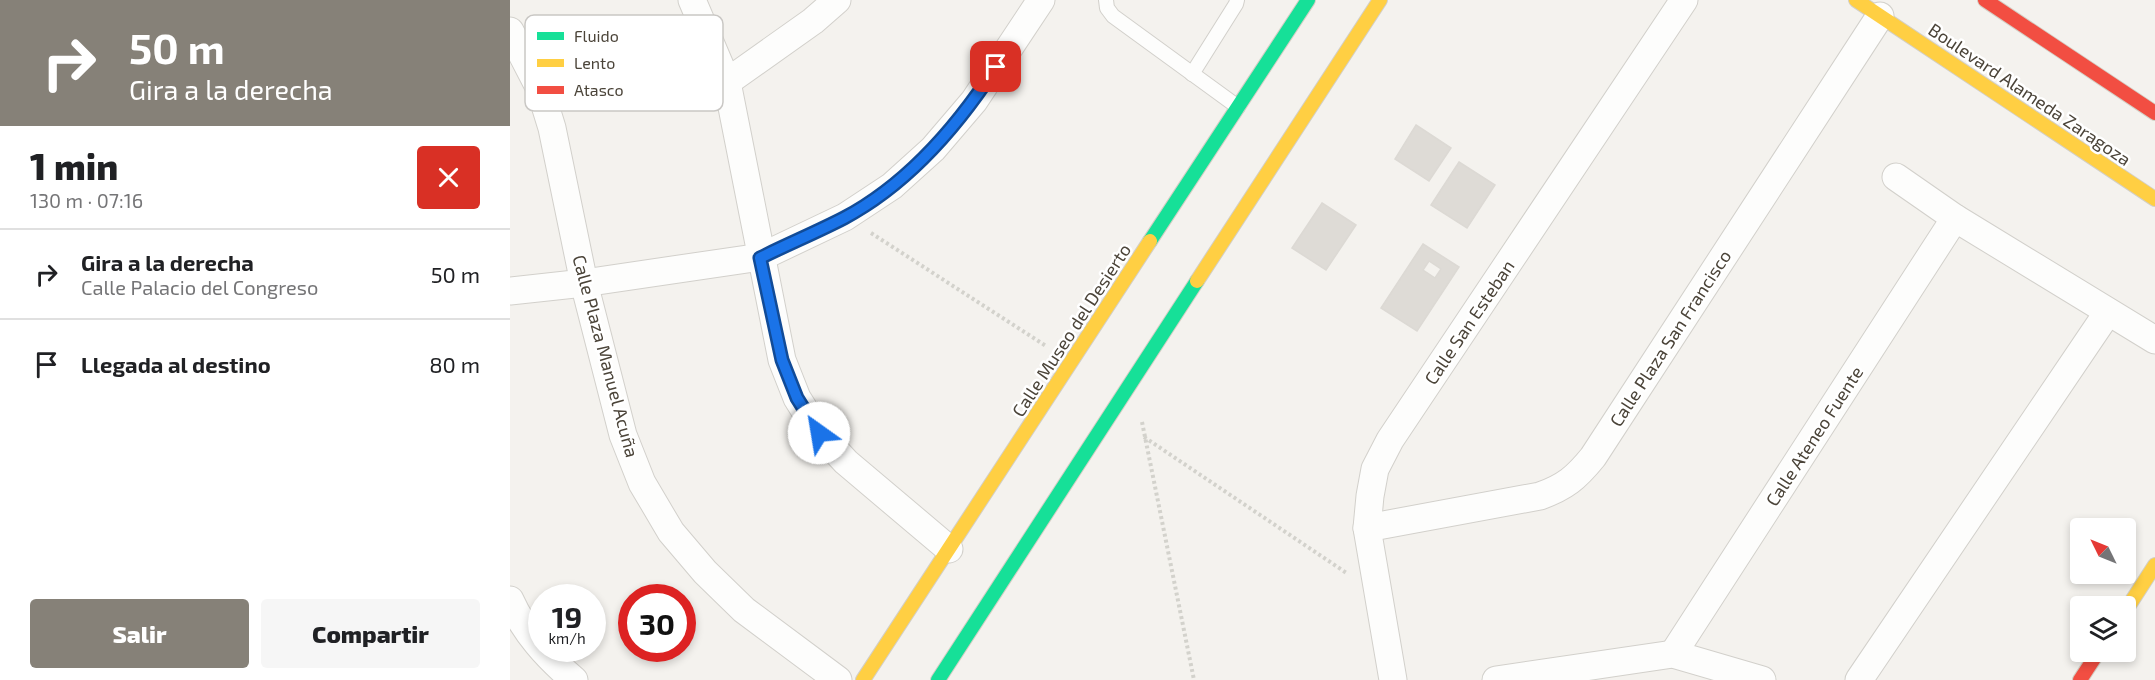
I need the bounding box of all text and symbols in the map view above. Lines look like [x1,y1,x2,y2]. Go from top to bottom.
legend [525,15,723,111]
street label: Boulevard Alameda Zaragoza [1925,18,2135,170]
text: 50 m [129,22,225,72]
icon: right [30,24,108,102]
text: Fluido [574,26,619,45]
pin [970,41,1021,92]
icon: arrive [979,50,1012,83]
text: Lento [574,53,615,72]
text: Gira a la derecha [129,73,333,105]
text: Atasco [574,80,624,99]
text: 1 min [30,144,118,187]
button: close [417,146,480,209]
text: 130 m · 07:16 [30,188,143,212]
street label: Calle Museo del Desierto [1007,239,1135,421]
street label: Calle Plaza San Francisco [1605,246,1735,430]
text: Gira a la derecha [81,249,254,275]
street label: Calle Plaza Manuel Acuña [568,252,644,460]
street label: Calle San Esteban [1419,256,1519,388]
icon: right [30,258,63,291]
text: 50 m [431,261,480,287]
text: Calle Palacio del Congreso [81,275,318,299]
icon: arrive [30,348,63,381]
text: Llegada al destino [81,351,271,377]
text: 80 m [429,351,480,377]
street label: Calle Ateneo Fuente [1761,362,1867,510]
position arrow [787,401,851,465]
north arrow [2070,518,2136,584]
map controls [2070,518,2136,662]
speed limit sign: 30 [618,584,696,662]
button: layers [2070,596,2136,662]
text: 19 [552,598,582,634]
button: Salir [30,599,249,668]
button: Compartir [261,599,480,668]
text: km/h [548,629,586,647]

